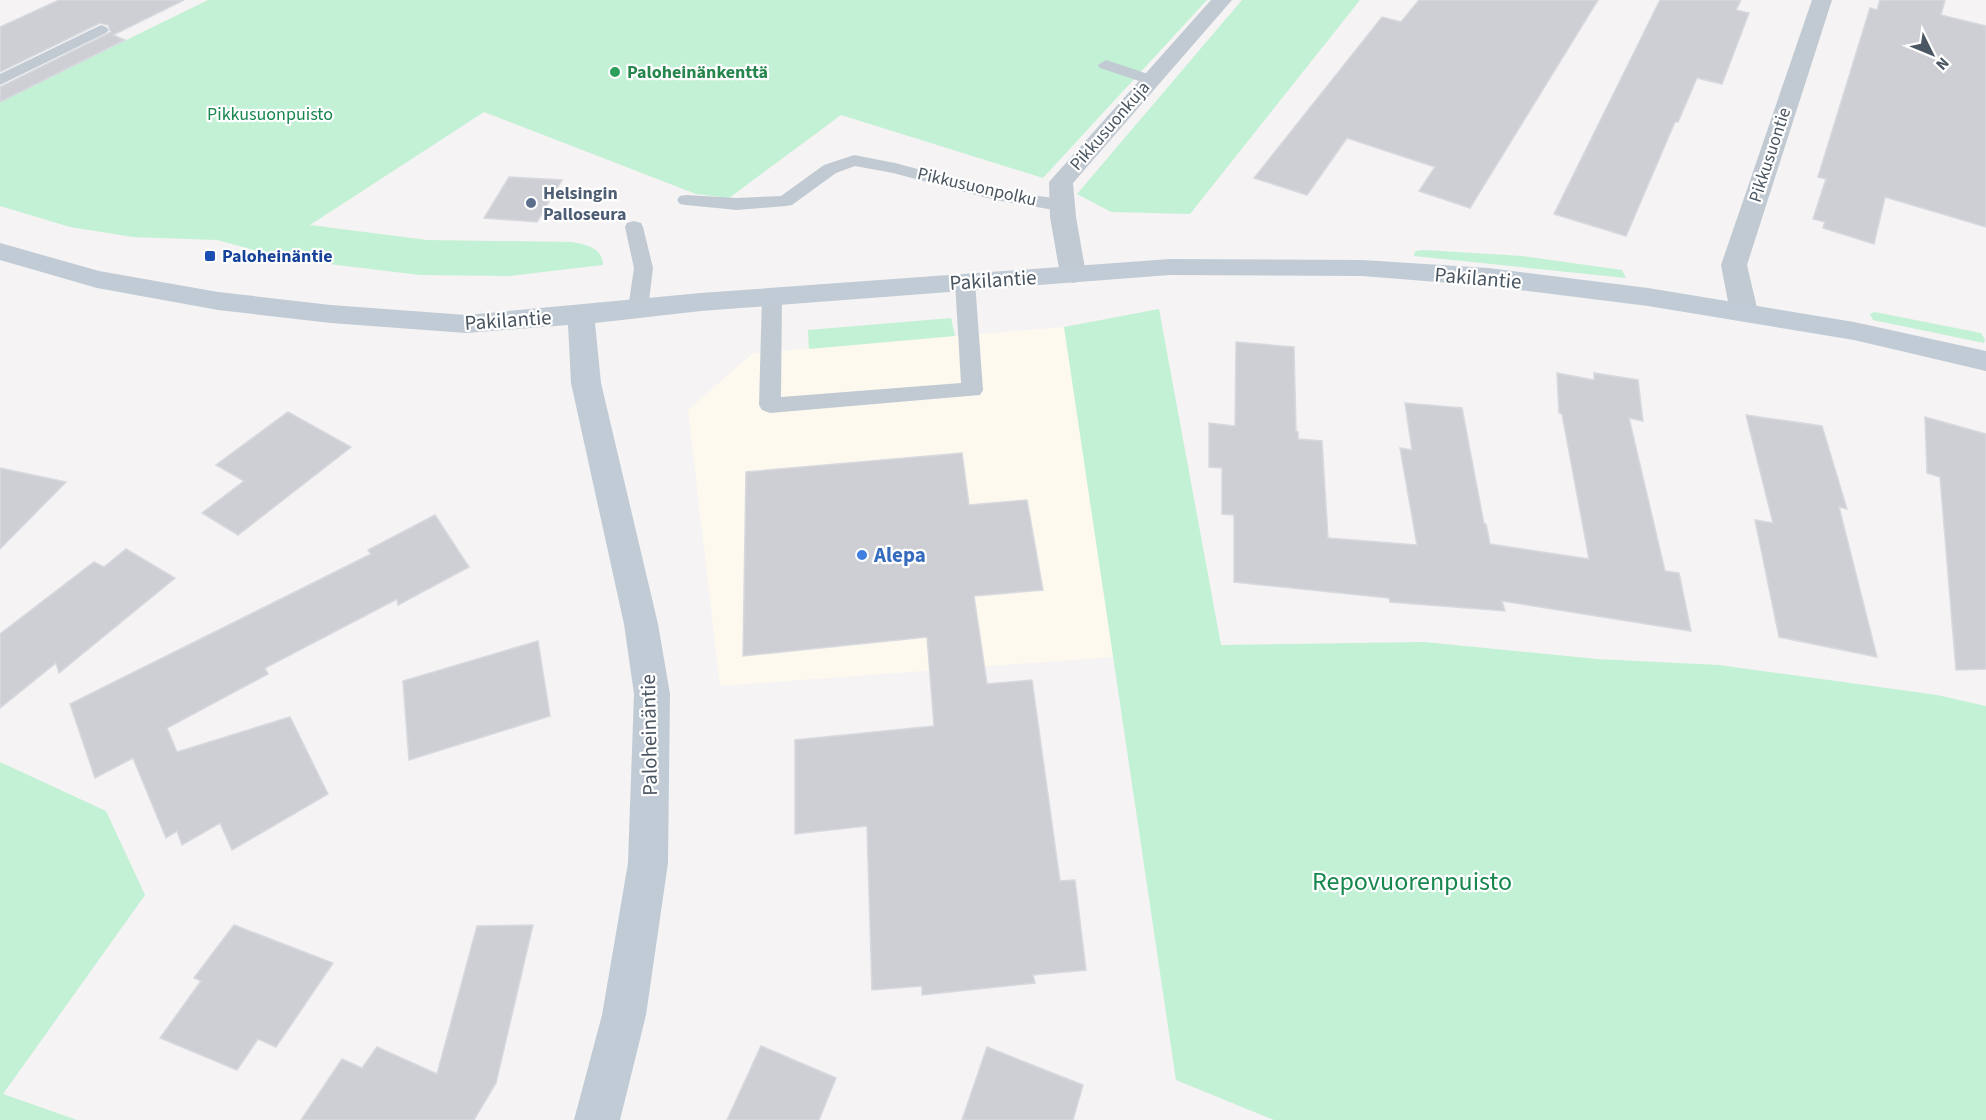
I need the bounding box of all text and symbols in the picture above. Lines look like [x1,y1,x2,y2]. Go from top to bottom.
north arrow [1902,24,1962,84]
text: N [1931,52,1954,75]
place label: Paloheinänkenttä [627,60,768,85]
marker: Paloheinänkenttä [608,65,622,79]
street label: Pikkusuonkuja [1064,76,1156,176]
park label: Pikkusuonpuisto [207,102,333,127]
street label: Pikkusuontie [1743,104,1797,206]
street label: Pikkusuonpolku [915,161,1039,213]
place label: Helsingin Palloseura [543,181,626,227]
marker: Helsingin Palloseura [524,196,538,210]
place label: Paloheinäntie [222,244,333,269]
marker: Paloheinäntie [203,249,217,263]
street label: Pakilantie [1433,259,1523,297]
street label: Pakilantie [948,262,1038,298]
street label: Pakilantie [463,302,553,338]
place label: Alepa [873,540,926,570]
marker: Alepa [855,548,869,562]
street label: Paloheinäntie [633,674,665,796]
park label: Repovuorenpuisto [1312,863,1512,900]

